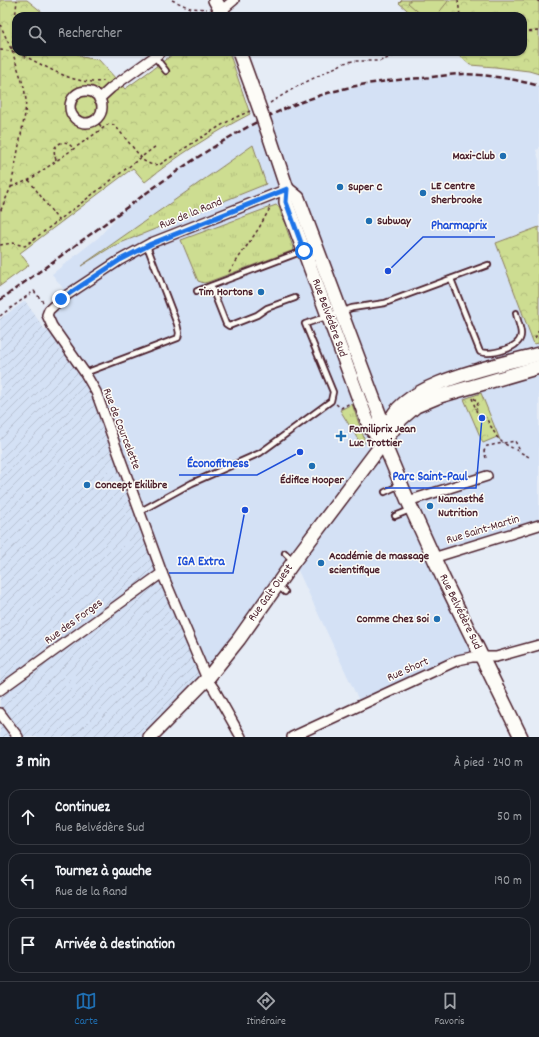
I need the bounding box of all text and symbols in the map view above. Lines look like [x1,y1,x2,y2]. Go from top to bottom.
search box [12,12,527,56]
icon: search [26,23,48,45]
text: Rechercher [58,23,122,45]
place label: Maxi-Club [452,148,495,165]
marker: Maxi-Club [498,151,508,161]
place label: LE Centre Sherbrooke [431,178,483,209]
place label: Super C [348,179,382,196]
marker: Super C [335,182,345,192]
marker: LE Centre Sherbrooke [418,188,428,198]
street label: Rue de la Rand [157,194,225,234]
callout: Pharmaprix [423,212,495,237]
place label: Subway [377,213,412,230]
marker: Subway [364,216,374,226]
text: Pharmaprix [431,217,487,236]
route start [295,242,313,260]
street label: Rue Belvédère Sud [307,276,351,360]
place label: Tim Hortons [199,284,253,301]
marker: Tim Hortons [256,287,266,297]
route end [52,290,70,308]
street label: Rue de Courcelette [98,386,144,472]
place label: Familiprix Jean Luc Trottier [349,421,416,452]
marker: Familiprix Jean Luc Trottier [336,431,346,441]
callout: Éconofitness [179,450,257,475]
text: Éconofitness [187,455,250,474]
marker: Édifice Hooper [307,461,317,471]
callout: Parc Saint-Paul [385,463,476,488]
text: Parc Saint-Paul [392,468,468,487]
place label: Édifice Hooper [280,472,344,489]
place label: Concept Ekilibre [95,477,168,494]
marker: Concept Ekilibre [82,480,92,490]
place label: Namasthé Nutrition [438,491,484,522]
marker: Namasthé Nutrition [425,501,435,511]
street label: Rue Saint-Martin [444,511,522,549]
callout: IGA Extra [169,548,233,573]
place label: Académie de massage scientifique [329,548,430,579]
text: IGA Extra [177,553,225,572]
marker: Académie de massage scientifique [316,558,326,568]
street label: Rue Galt Ouest [244,560,298,625]
street label: Rue Belvédère Sud [434,571,486,653]
street label: Rue des Forges [41,595,107,649]
place label: Comme Chez Soi [356,611,430,628]
marker: Comme Chez Soi [432,614,442,624]
street label: Rue Short [384,653,432,687]
text: 3 min [16,751,50,775]
text: À pied · 240 m [454,754,523,773]
text: Continuez [55,797,110,819]
icon: ahead [17,806,39,828]
text: 50 m [497,808,522,827]
text: Rue Belvédère Sud [55,819,144,838]
text: Tournez à gauche [55,861,152,883]
icon: left [17,870,39,892]
text: 190 m [494,872,522,891]
text: Rue de la Rand [55,883,127,902]
icon: arrive [17,934,39,956]
text: Arrivée à destination [55,934,175,956]
tab: Carte [74,990,98,1030]
tab: Itinéraire [246,990,286,1030]
tab: Favoris [434,990,465,1030]

